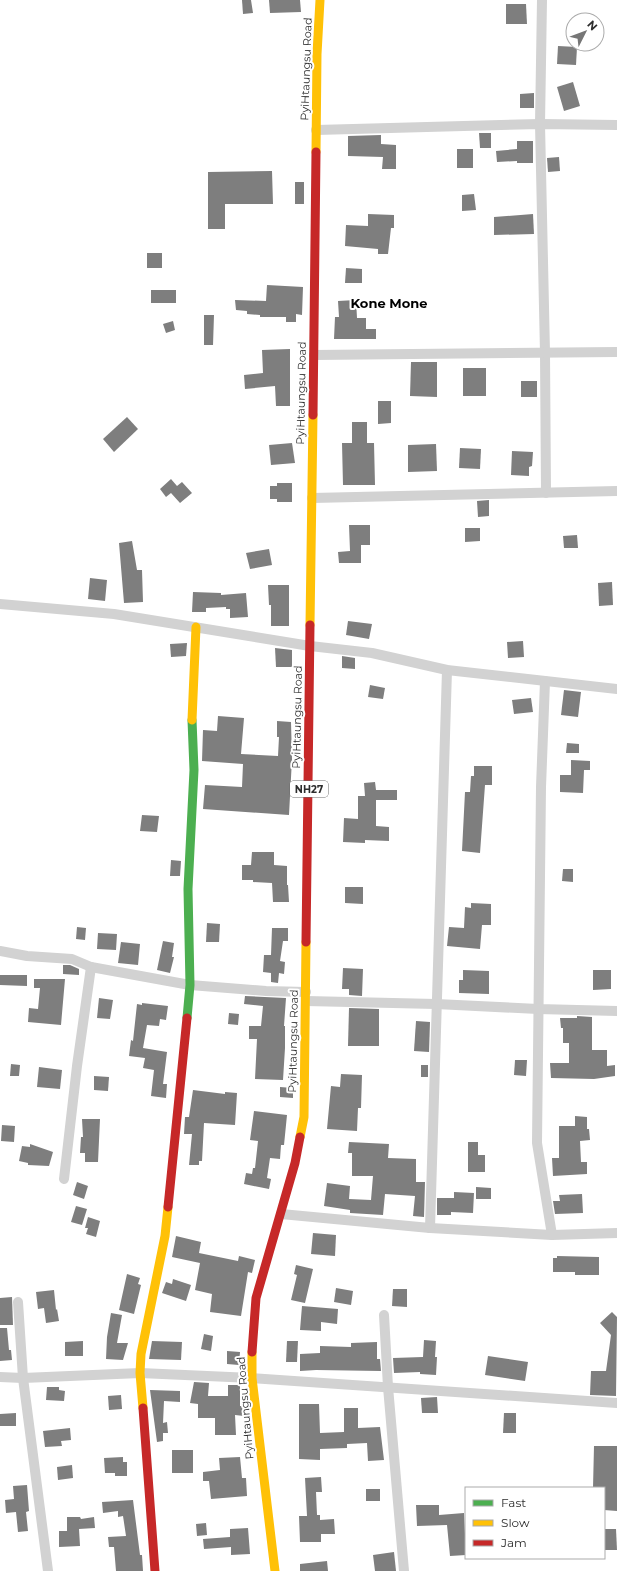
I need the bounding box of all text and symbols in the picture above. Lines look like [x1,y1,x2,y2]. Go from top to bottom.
north arrow [565,12,605,52]
street label: PyiHtaungsu Road [297,17,315,121]
text: N [584,17,601,33]
district label: Kone Mone [351,295,427,311]
street label: PyiHtaungsu Road [293,341,309,445]
street label: PyiHtaungsu Road [289,665,305,769]
road number: NH27 [290,781,328,797]
street label: PyiHtaungsu Road [285,989,301,1093]
street label: PyiHtaungsu Road [234,1356,256,1460]
legend [465,1487,605,1559]
text: Fast [501,1495,526,1510]
text: Slow [501,1515,530,1530]
text: Jam [500,1535,527,1550]

